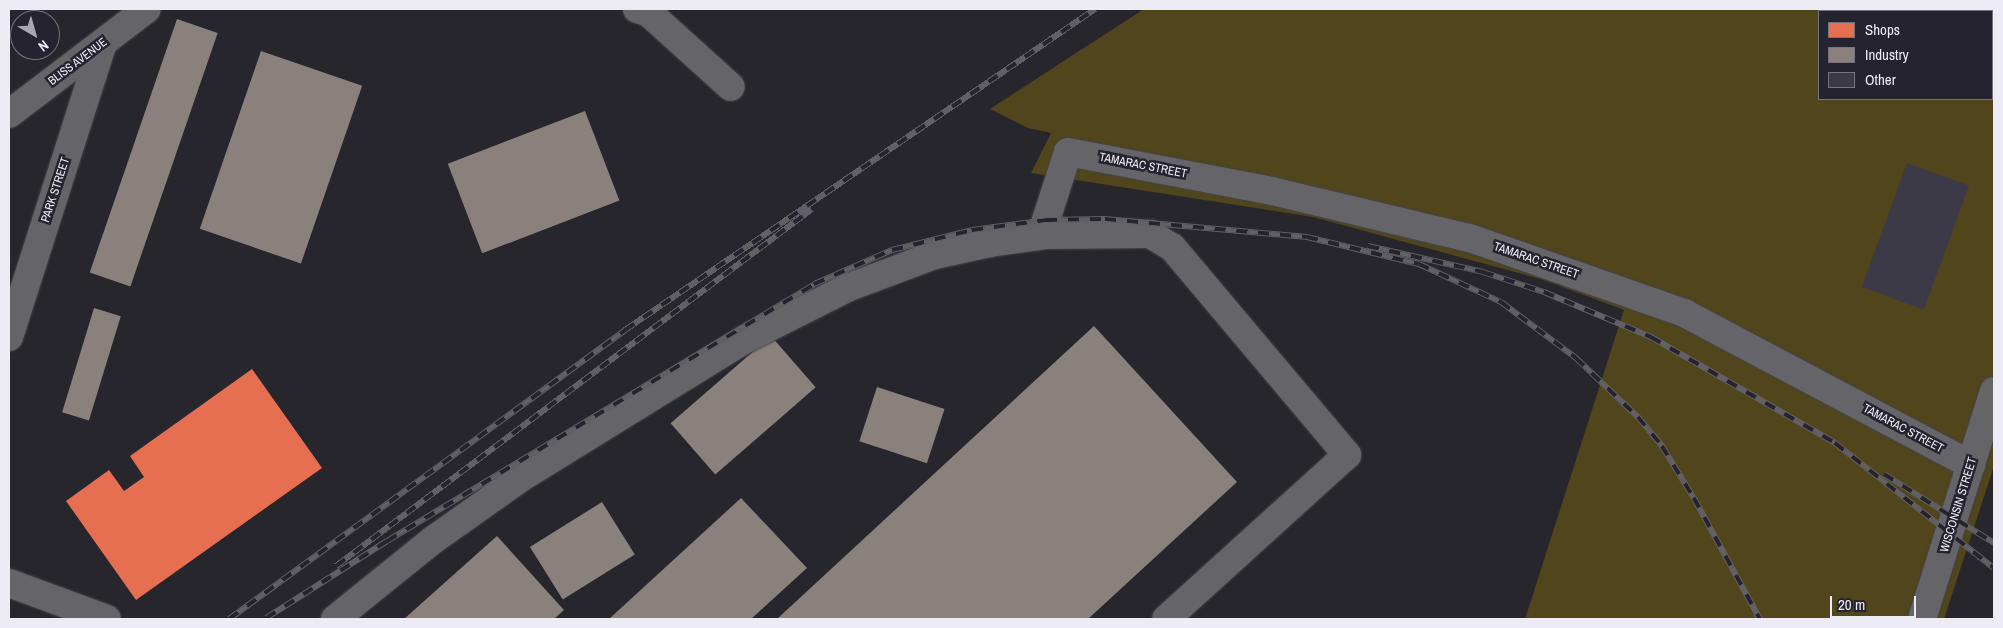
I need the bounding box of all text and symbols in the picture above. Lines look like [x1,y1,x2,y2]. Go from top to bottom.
north arrow [10,10,60,60]
legend [1818,10,1993,100]
text: Shops [1865,19,1900,40]
street label: BLISS AVENUE [46,35,110,89]
text: N [35,36,52,56]
text: Industry [1865,44,1909,65]
text: Other [1865,69,1896,90]
street label: TAMARAC STREET [1098,150,1188,182]
street label: PARK STREET [39,156,73,224]
street label: TAMARAC STREET [1492,240,1580,282]
street label: TAMARAC STREET [1860,402,1946,456]
street label: WISCONSIN STREET [1938,456,1980,554]
scale bar [1833,586,1919,618]
text: 20 m [1838,594,1865,615]

